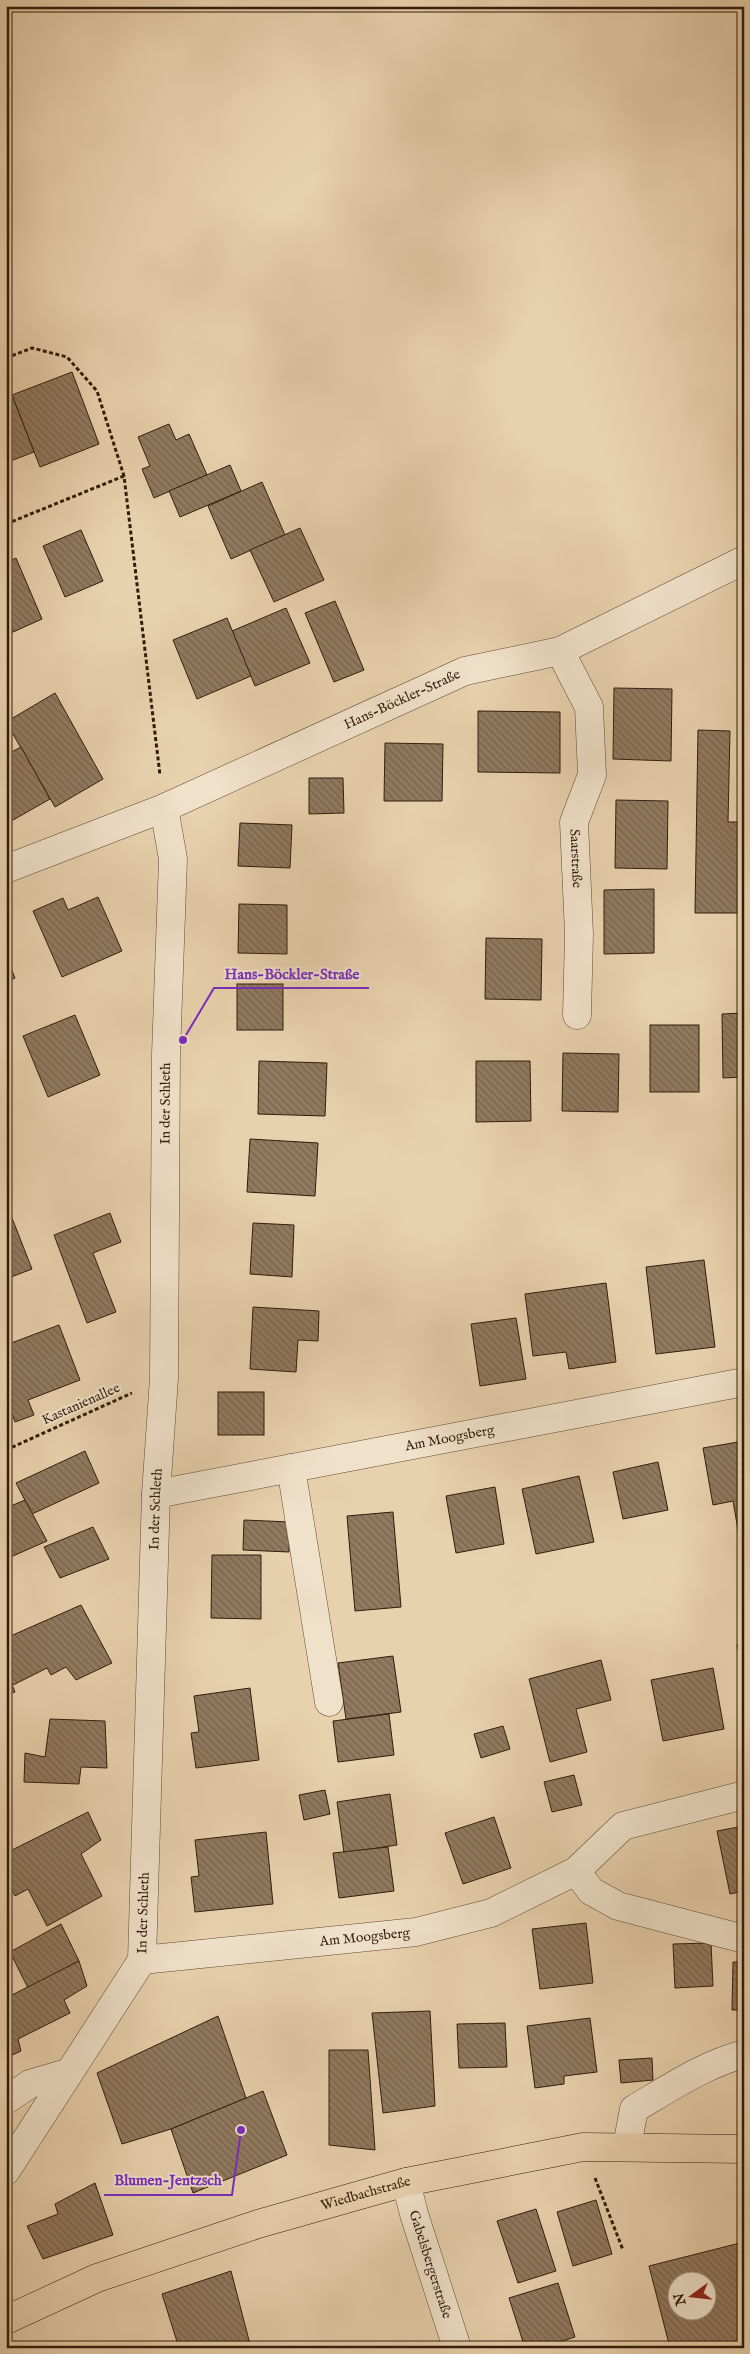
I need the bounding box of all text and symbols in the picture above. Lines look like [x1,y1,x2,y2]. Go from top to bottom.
street label: Hans-Böckler-Straße [341,665,464,734]
street label: Saarstraße [565,829,586,889]
callout: Hans-Böckler-Straße [214,958,369,988]
text: Hans-Böckler-Straße [225,965,360,984]
street label: In der Schleth [156,1062,175,1144]
street label: Kastanienallee [39,1379,123,1429]
street label: Am Moogsberg [403,1421,496,1456]
street label: In der Schleth [145,1467,167,1550]
street label: In der Schleth [133,1871,154,1954]
street label: Am Moogsberg [318,1924,411,1951]
callout: Blumen-Jentzsch [104,2165,232,2195]
text: Blumen-Jentzsch [114,2171,223,2190]
street label: Wiedbachstraße [319,2172,413,2215]
street label: Gabelsbergerstraße [404,2208,456,2321]
north arrow [668,2272,718,2322]
text: N [670,2291,691,2308]

